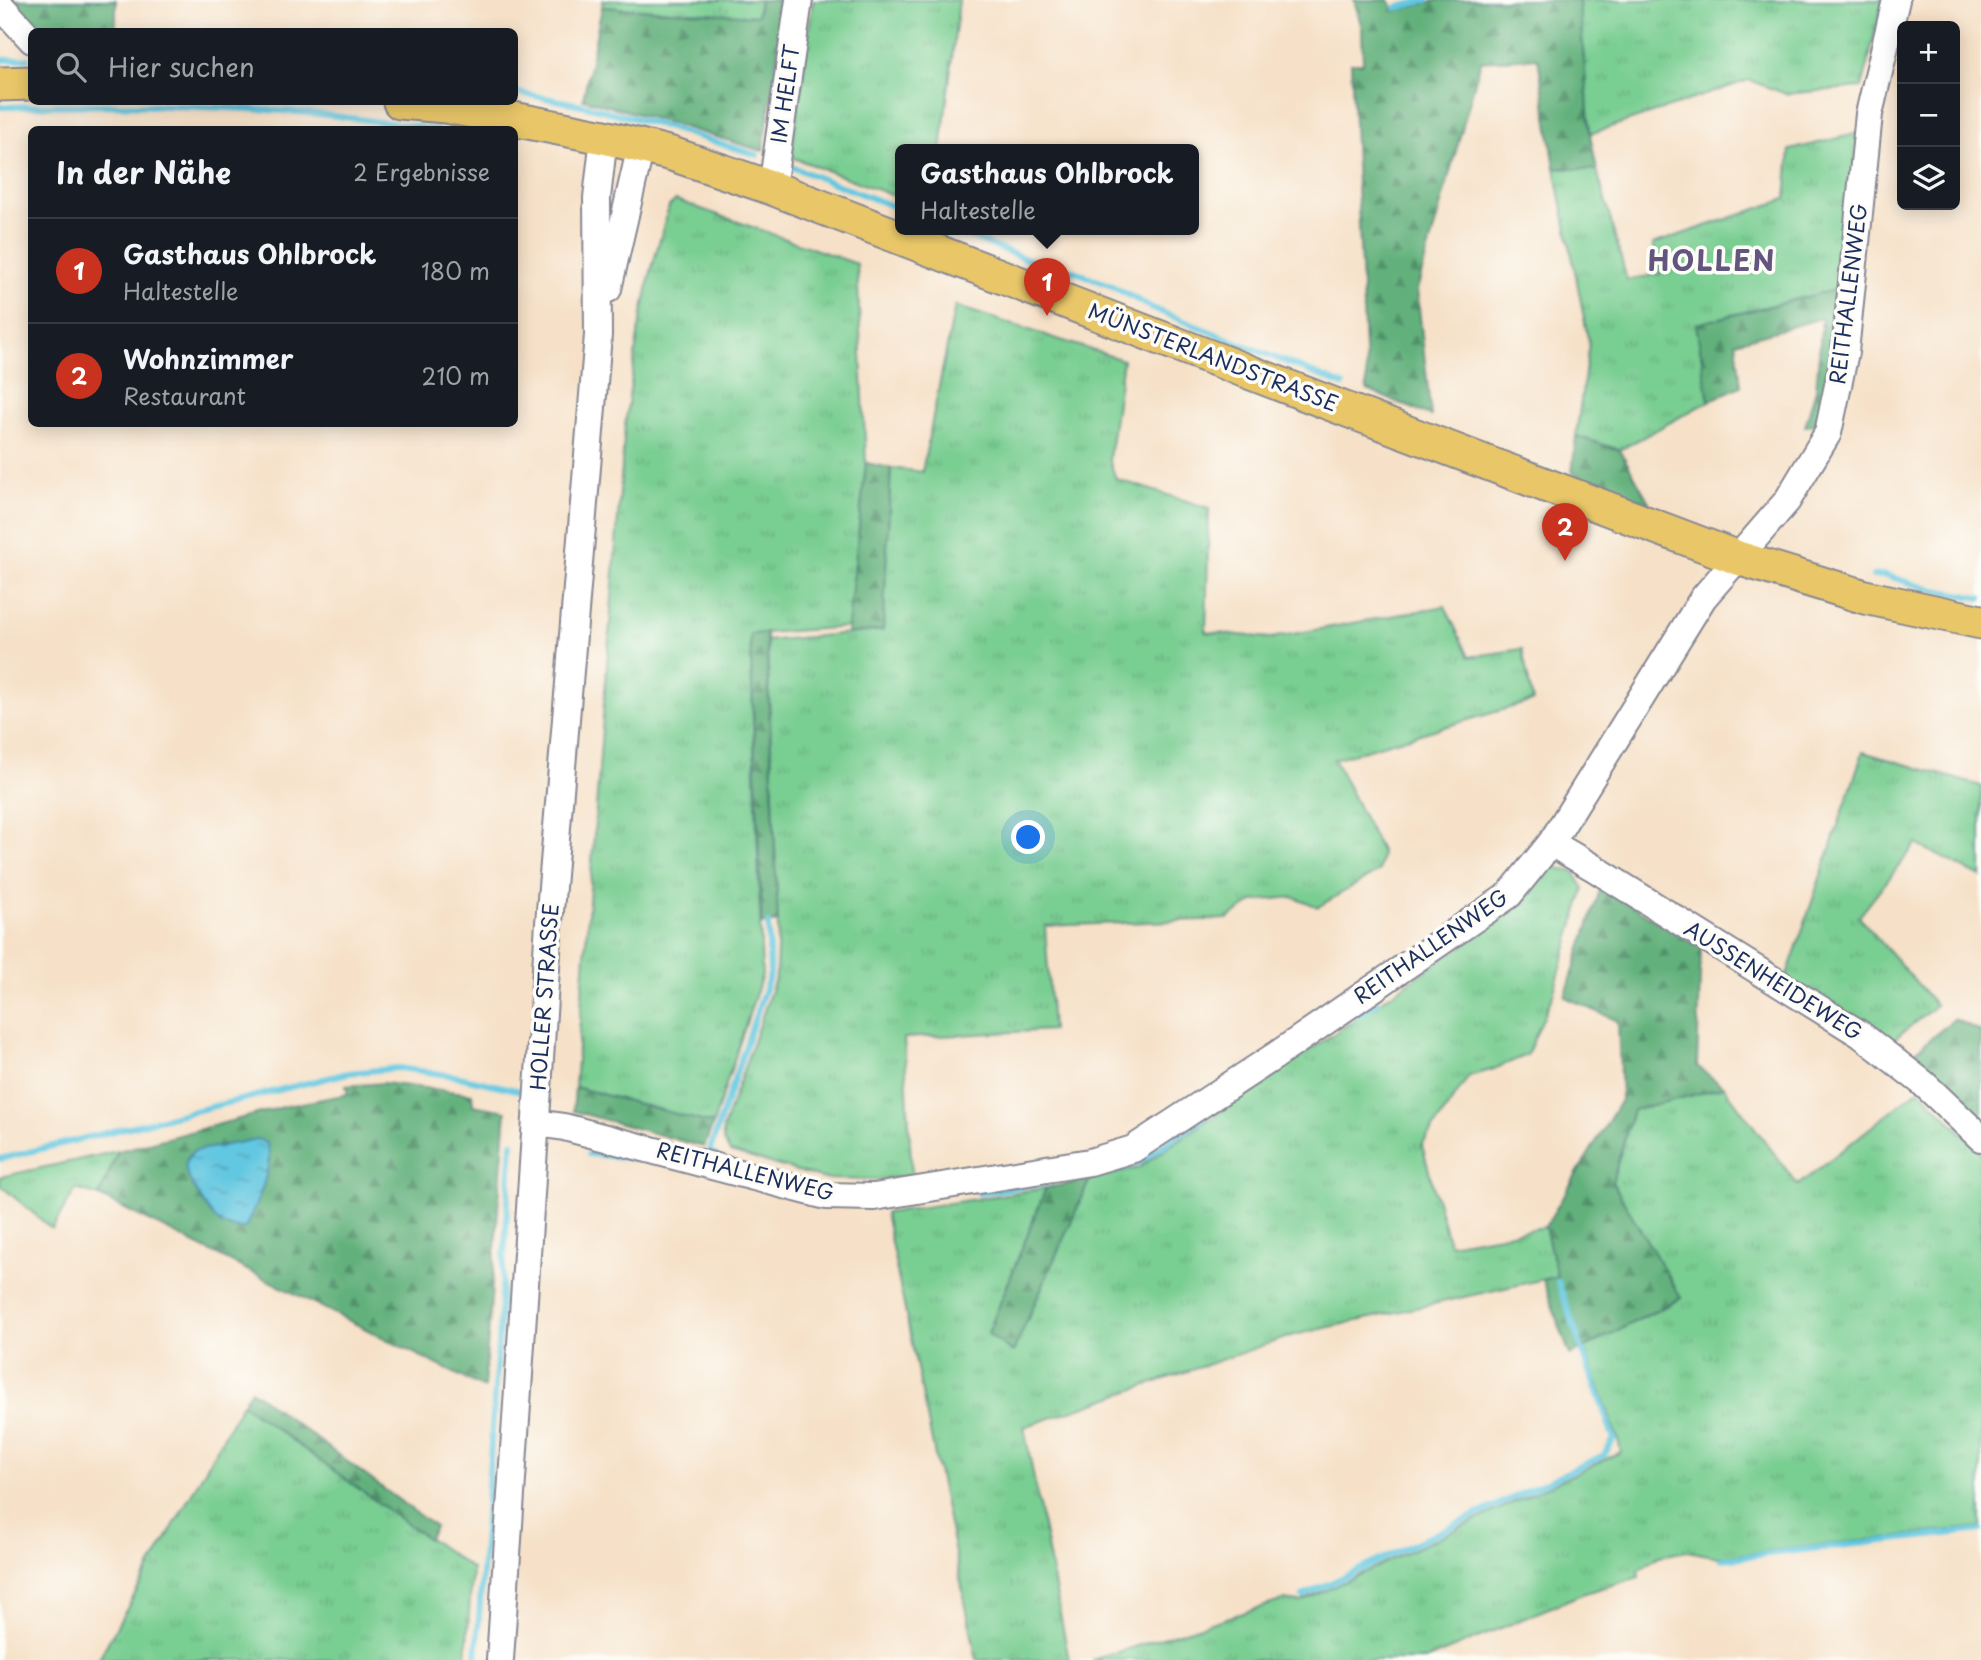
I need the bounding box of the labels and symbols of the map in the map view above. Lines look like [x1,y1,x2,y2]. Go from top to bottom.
street label: IM HELFT [761,42,807,145]
street label: REITHALLENWEG [1820,201,1874,386]
district label: HOLLEN [1647,238,1777,281]
pin: 1 [1024,258,1070,316]
street label: MÜNSTERLANDSTRASSE [1084,294,1343,419]
pin: 2 [1542,503,1588,561]
your location [1011,820,1045,854]
street label: REITHALLENWEG [1346,880,1514,1011]
street label: HOLLER STRASSE [521,902,566,1091]
street label: AUSSENHEIDEWEG [1679,912,1869,1047]
street label: REITHALLENWEG [653,1133,838,1208]

